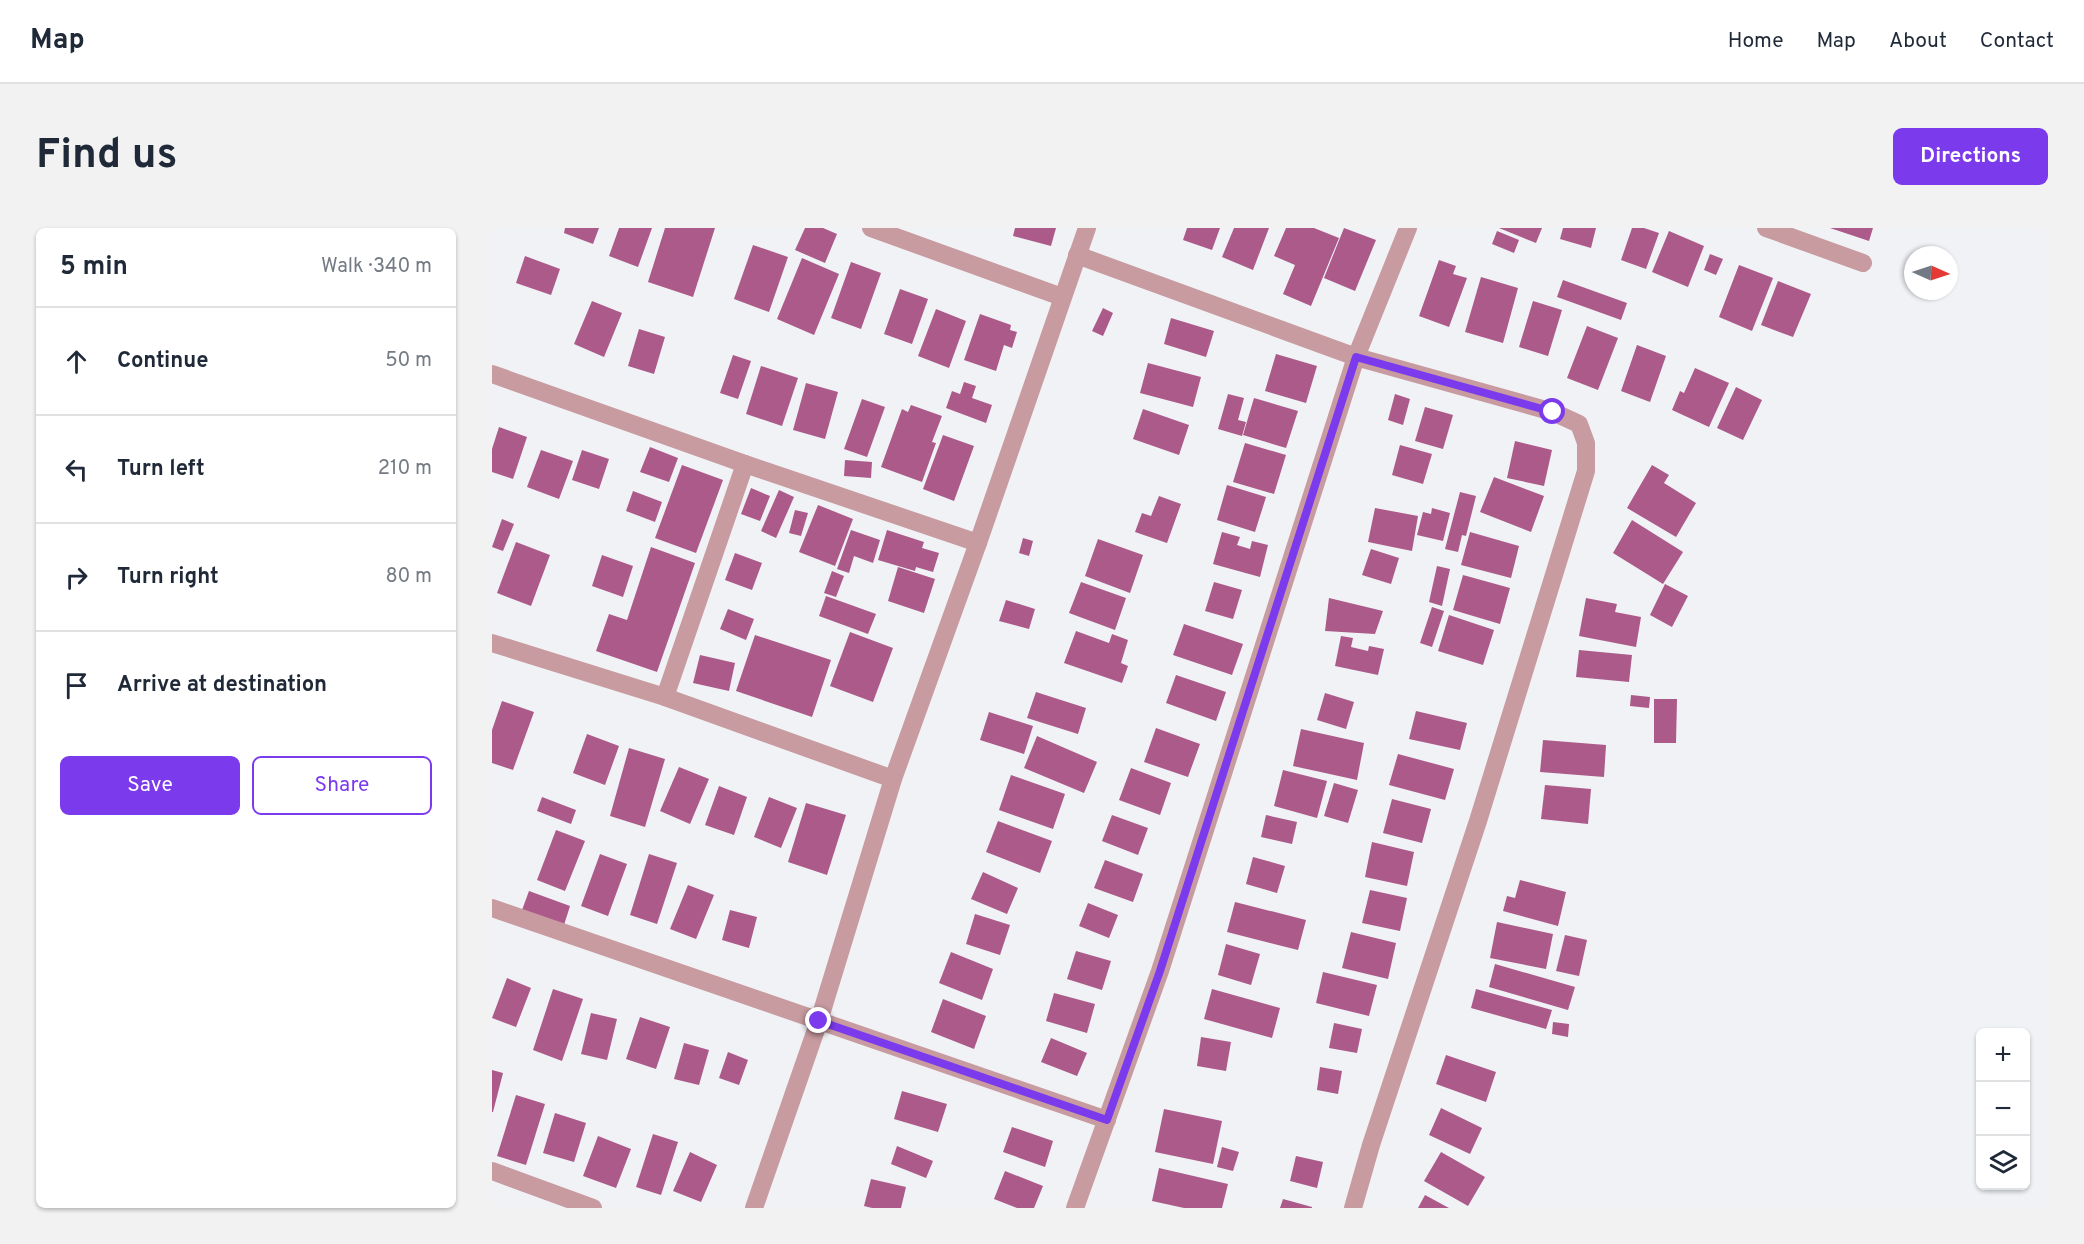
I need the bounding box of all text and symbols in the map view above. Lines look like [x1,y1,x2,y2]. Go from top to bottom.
text: Map [30,23,85,59]
text: Home [1728,28,1784,55]
text: Map [1817,28,1856,55]
text: About [1889,28,1947,55]
text: Contact [1980,28,2054,55]
button: Directions [1893,128,2048,185]
text: Find us [36,130,177,183]
north arrow [1904,246,1958,300]
text: 5 min [60,251,128,284]
text: Walk · 340 m [321,254,432,280]
icon: ahead [60,345,93,378]
text: Continue [117,348,208,375]
text: 50 m [385,348,432,374]
route start [1539,398,1565,424]
icon: left [60,453,93,486]
text: Turn left [117,456,205,483]
text: 210 m [378,456,432,482]
icon: right [60,561,93,594]
text: Turn right [117,564,219,591]
text: 80 m [386,564,432,590]
icon: arrive [60,669,93,702]
text: Arrive at destination [117,672,327,699]
button: Save [60,756,240,815]
button: Share [252,756,432,815]
route end [805,1007,831,1033]
map controls [1976,1028,2030,1190]
button: + [1976,1028,2030,1082]
button: − [1976,1082,2030,1136]
button: layers [1976,1136,2030,1190]

